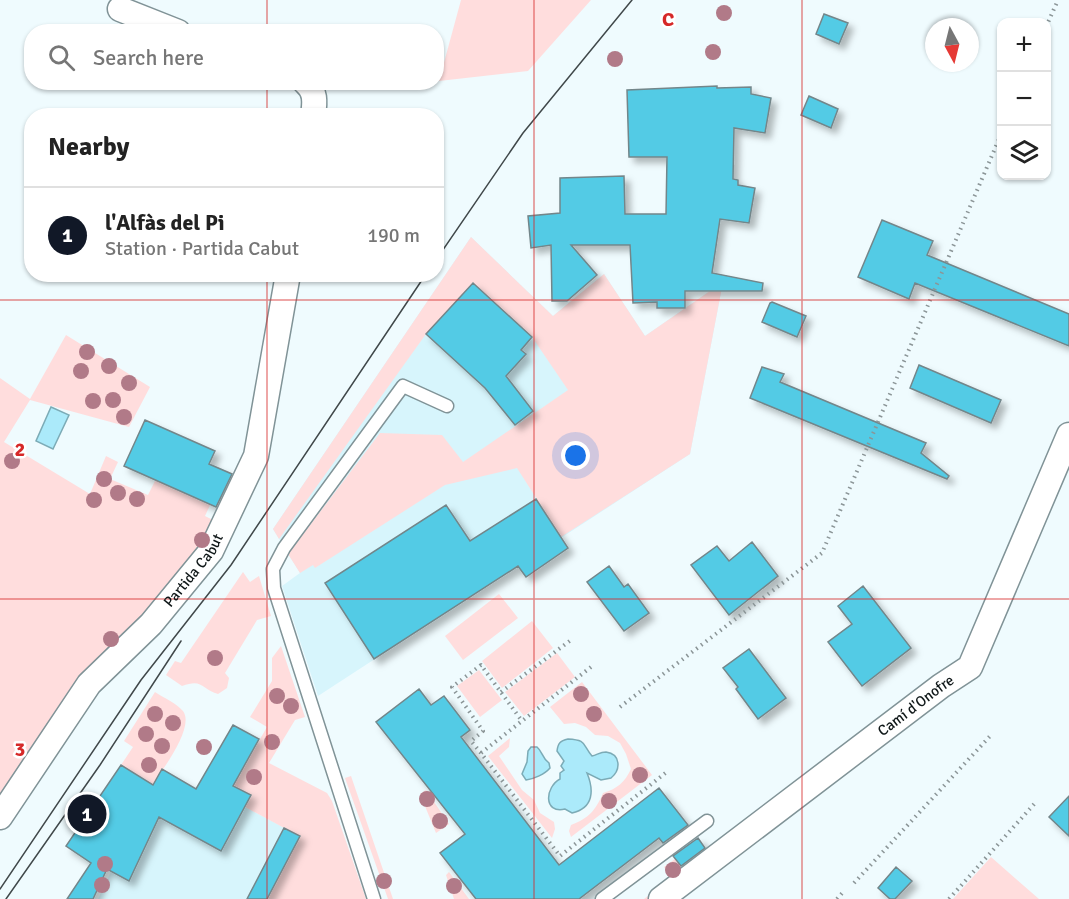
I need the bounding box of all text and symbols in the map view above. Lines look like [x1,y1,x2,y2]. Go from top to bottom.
text: C [662,7,674,32]
north arrow [925,18,979,72]
map controls [997,18,1051,180]
button: + [997,18,1051,72]
search box [24,24,444,90]
icon: search [45,41,78,74]
text: Search here [93,44,204,71]
button: − [997,72,1051,126]
button: layers [997,126,1051,180]
text: Nearby [48,131,129,163]
text: l'Alfàs del Pi [105,209,225,236]
text: 1 [62,223,73,248]
text: 190 m [367,223,420,248]
text: Station · Partida Cabut [105,236,299,261]
text: 2 [15,437,25,462]
your location [561,441,590,470]
street label: Partida Cabut [160,531,227,611]
street label: Camí d'Onofre [874,671,957,740]
text: 3 [15,737,25,762]
pin: 1 [68,792,106,836]

